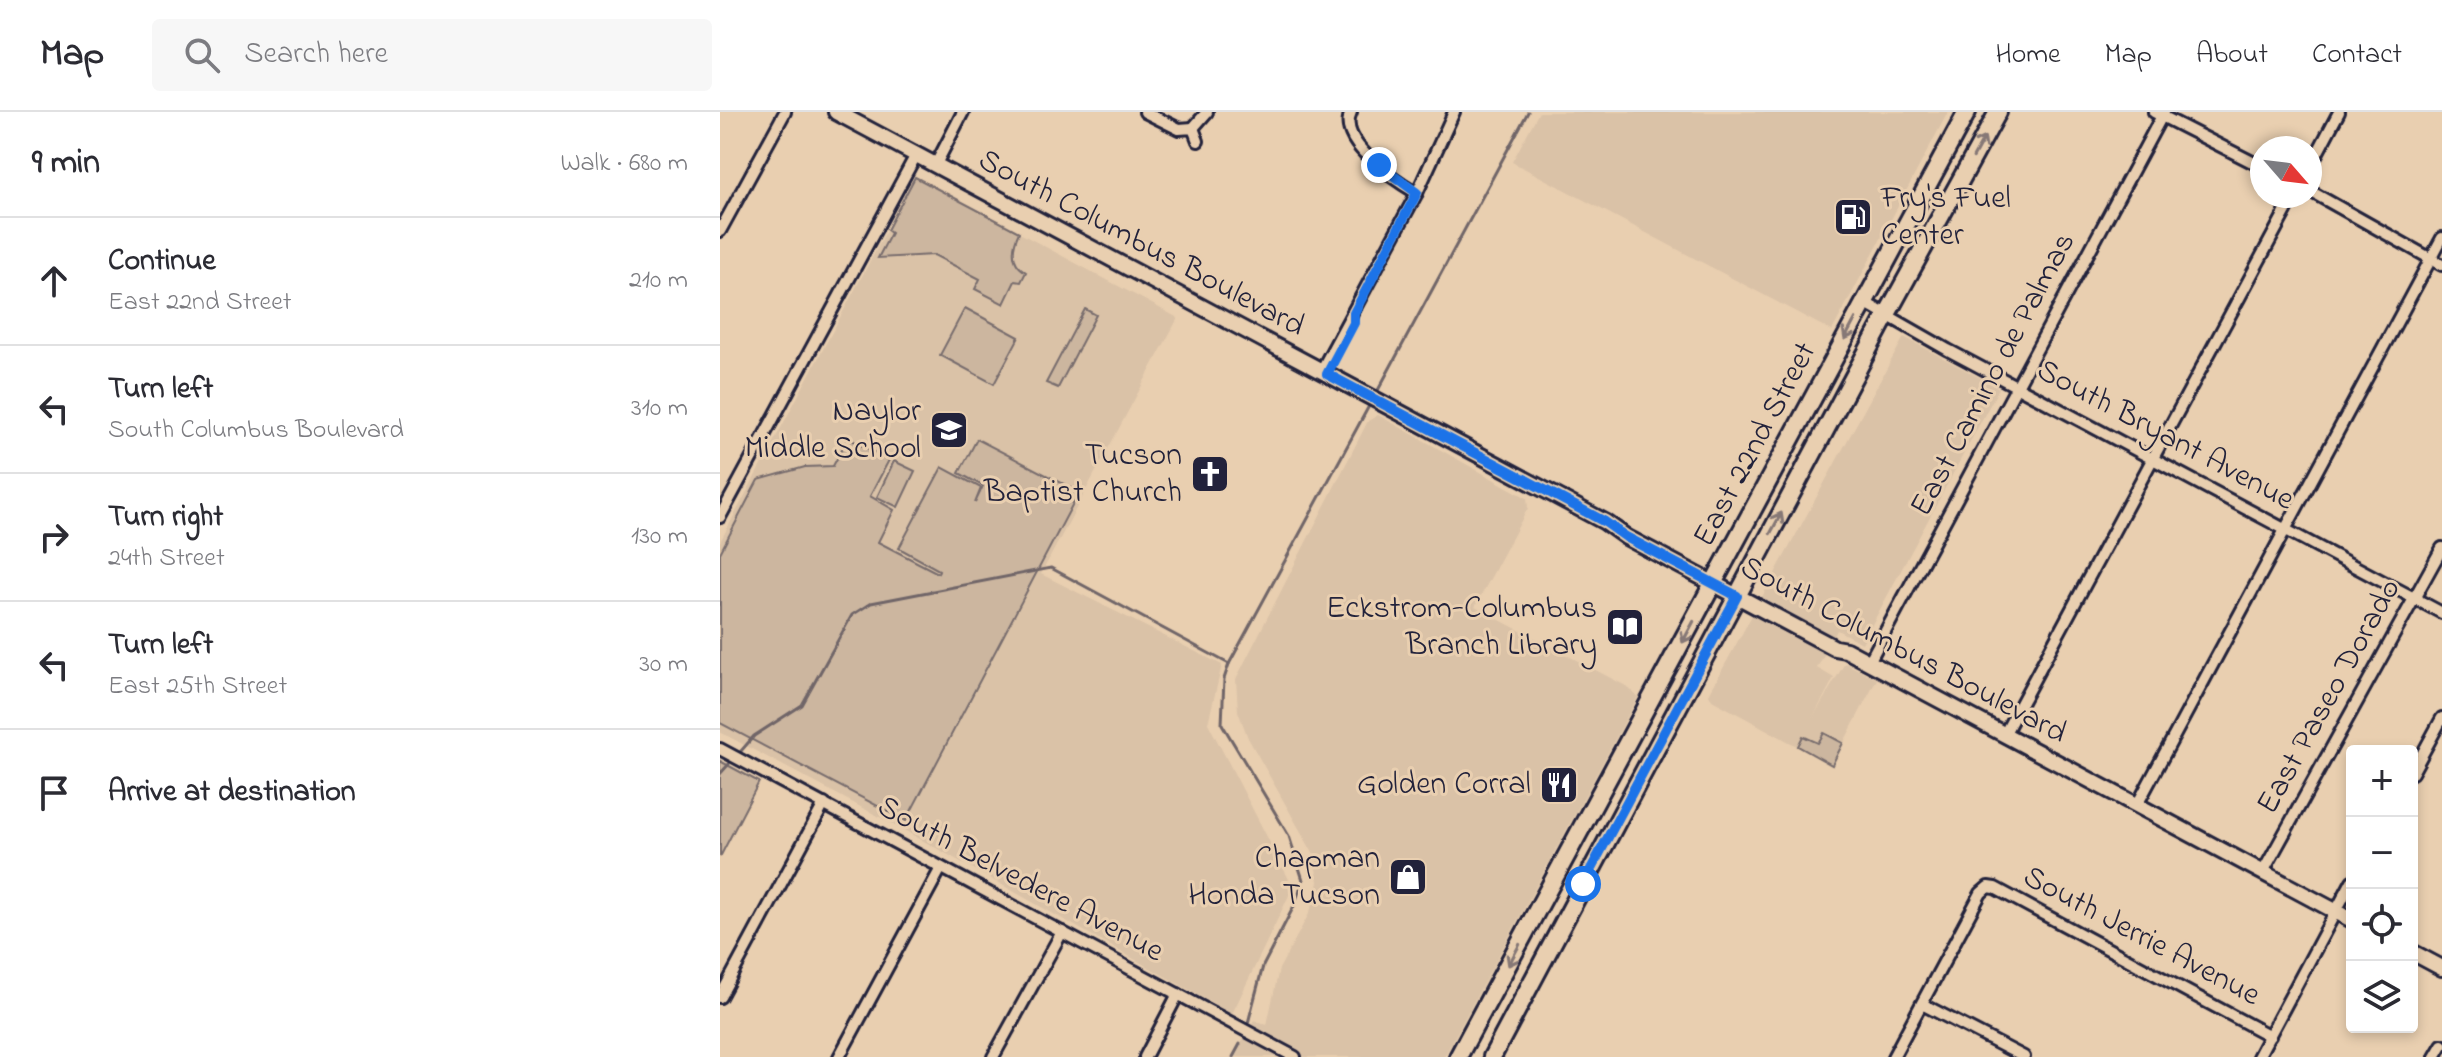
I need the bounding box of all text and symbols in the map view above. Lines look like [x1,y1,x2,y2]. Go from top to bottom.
search box [152,19,712,91]
text: Map [40,27,104,83]
icon: search [180,33,224,77]
text: Search here [244,33,388,77]
text: Home [1995,35,2061,76]
text: Map [2105,35,2152,76]
text: About [2196,35,2268,76]
text: Contact [2312,35,2402,76]
one-way arrow [1972,135,1987,159]
north arrow [2250,136,2322,208]
street label: South Columbus Boulevard [969,138,1313,350]
text: 9 min [32,139,100,189]
text: Walk · 680 m [560,145,688,183]
route end [1361,147,1397,183]
place label: Fry's Fuel Center [1880,176,2011,260]
fuel station icon: Fry's Fuel Center [1832,196,1874,238]
street label: East Camino de Palmas [1899,225,2089,525]
text: Continue [108,240,216,284]
icon: ahead [32,259,76,303]
text: 210 m [629,262,688,300]
text: East 22nd Street [108,284,292,322]
one-way arrow [1842,316,1857,340]
street label: East 22nd Street [1682,334,1830,556]
street label: South Bryant Avenue [2028,348,2303,524]
text: Turn left [108,368,213,412]
icon: left [32,387,76,431]
place label: Naylor Middle School [744,389,921,473]
text: 310 m [631,390,688,428]
school or university icon: Naylor Middle School [928,409,970,451]
text: South Columbus Boulevard [108,412,404,450]
place label: Tucson Baptist Church [983,433,1182,517]
church icon: Tucson Baptist Church [1189,453,1231,495]
text: Turn right [108,496,223,540]
one-way arrow [1768,512,1784,535]
icon: right [32,515,76,559]
text: 130 m [631,518,688,556]
text: 24th Street [108,540,225,578]
street label: South Columbus Boulevard [1731,545,2075,757]
street label: East Paseo Dorado [2246,571,2414,823]
place label: Eckstrom-Columbus Branch Library [1326,586,1597,670]
library icon: Eckstrom-Columbus Branch Library [1604,606,1646,648]
one-way arrow [1679,619,1695,643]
text: Turn left [108,624,213,668]
icon: left [32,643,76,687]
text: 30 m [639,646,688,684]
text: East 25th Street [108,668,287,706]
map controls [2346,745,2418,1033]
button: + [2346,745,2418,817]
place label: Golden Corral [1357,762,1531,809]
restaurant icon: Golden Corral [1538,764,1580,806]
icon: arrive [32,771,76,815]
text: Arrive at destination [108,771,356,815]
street label: South Belvedere Avenue [868,784,1172,976]
button: − [2346,817,2418,889]
place label: Chapman Honda Tucson [1188,836,1380,920]
street label: South Jerrie Avenue [2014,855,2269,1020]
shop icon: Chapman Honda Tucson [1387,856,1429,898]
route start [1565,866,1601,902]
button: locate [2346,889,2418,961]
one-way arrow [1505,942,1521,966]
button: layers [2346,961,2418,1033]

